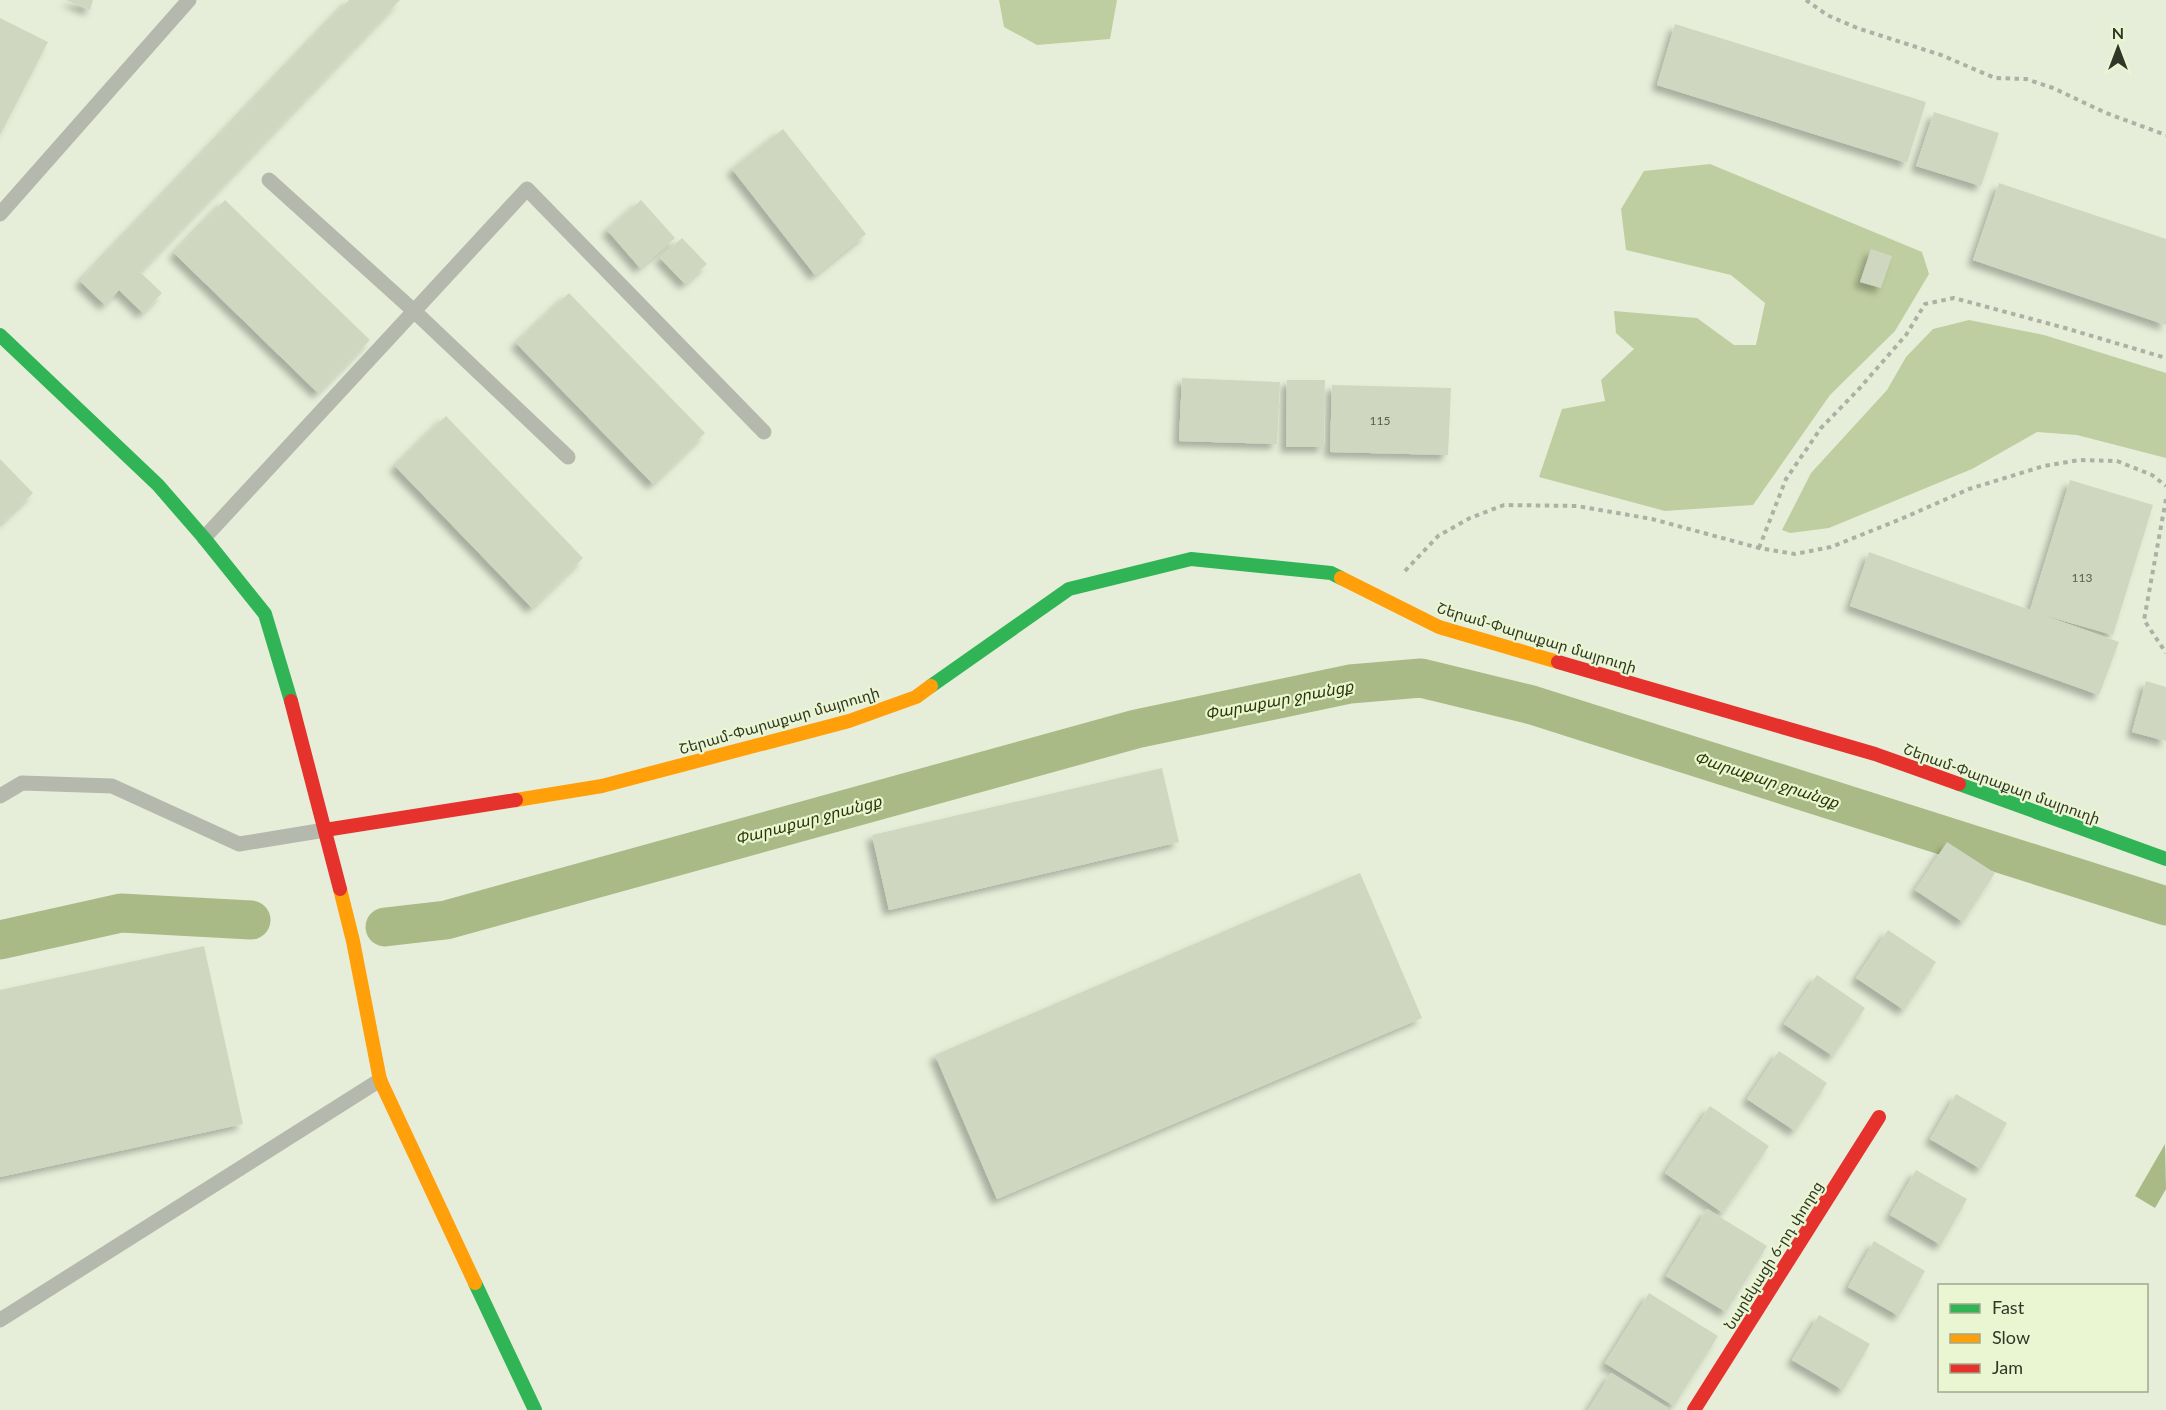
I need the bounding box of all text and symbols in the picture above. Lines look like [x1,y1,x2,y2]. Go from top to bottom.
north arrow [2088,18,2148,78]
text: N [2112,23,2124,42]
house number: 115 [1370,413,1390,428]
house number: 113 [2072,570,2092,585]
street label: Շերամ-Փարաքար մայրուղի [1435,598,1639,677]
water label: Փարաքար ջրանցք [1203,675,1356,724]
street label: Շերամ-Փարաքար մայրուղի [677,683,882,758]
street label: Շերամ-Փարաքար մայրուղի [1901,739,2103,828]
water label: Փարաքար ջրանցք [1692,747,1843,813]
water label: Փարաքար ջրանցք [733,790,885,849]
street label: Նարեկացի 6-րդ փողոց [1720,1177,1827,1333]
legend [1938,1284,2148,1392]
text: Fast [1992,1296,2025,1318]
text: Slow [1992,1326,2030,1348]
text: Jam [1992,1356,2023,1378]

